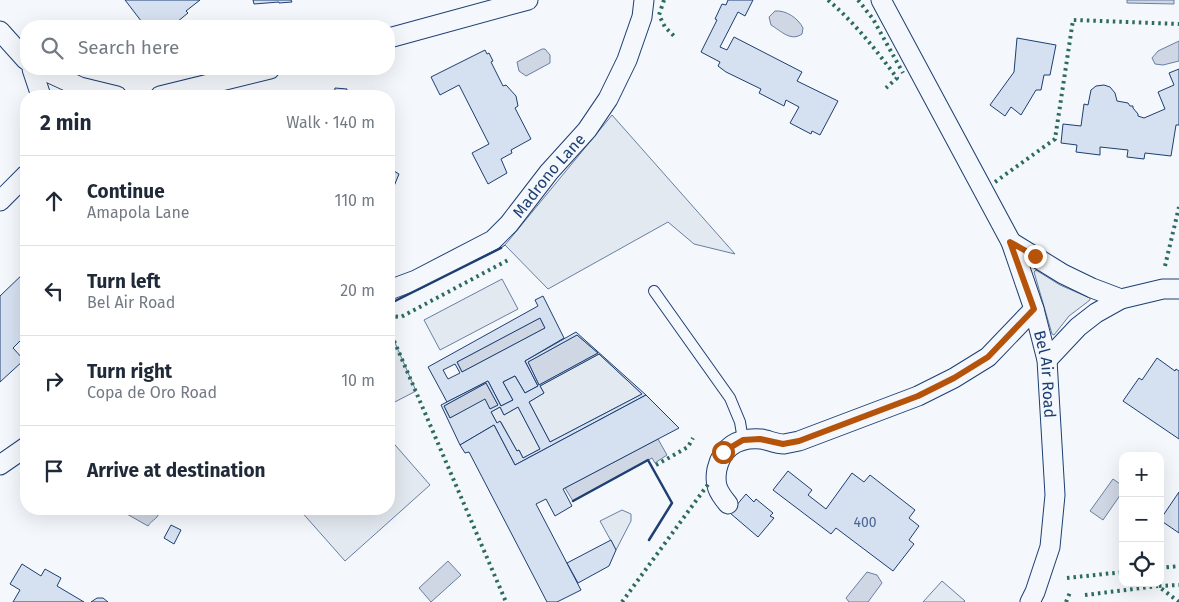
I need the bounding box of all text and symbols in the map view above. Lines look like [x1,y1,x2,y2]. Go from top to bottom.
search box [20,20,395,75]
icon: search [38,34,66,62]
text: Search here [78,36,179,59]
text: 2 min [40,110,92,136]
text: Walk · 140 m [286,113,375,132]
street label: Madrono Lane [509,130,589,221]
text: Continue [87,180,165,203]
icon: ahead [40,187,68,215]
text: 110 m [334,191,375,210]
text: Amapola Lane [87,203,190,222]
route end [1024,245,1047,268]
text: Turn left [87,270,161,293]
icon: left [40,277,68,305]
text: 20 m [340,281,375,300]
text: Bel Air Road [87,293,175,312]
street label: Bel Air Road [1030,328,1059,419]
text: Turn right [87,360,172,383]
icon: right [40,367,68,395]
text: 10 m [341,371,375,390]
text: Copa de Oro Road [87,383,217,402]
route start [712,441,735,464]
map controls [1119,452,1164,587]
button: + [1119,452,1164,497]
icon: arrive [40,457,68,485]
text: Arrive at destination [87,459,266,482]
button: − [1119,497,1164,542]
house number: 400 [853,514,877,531]
button: locate [1119,542,1164,587]

